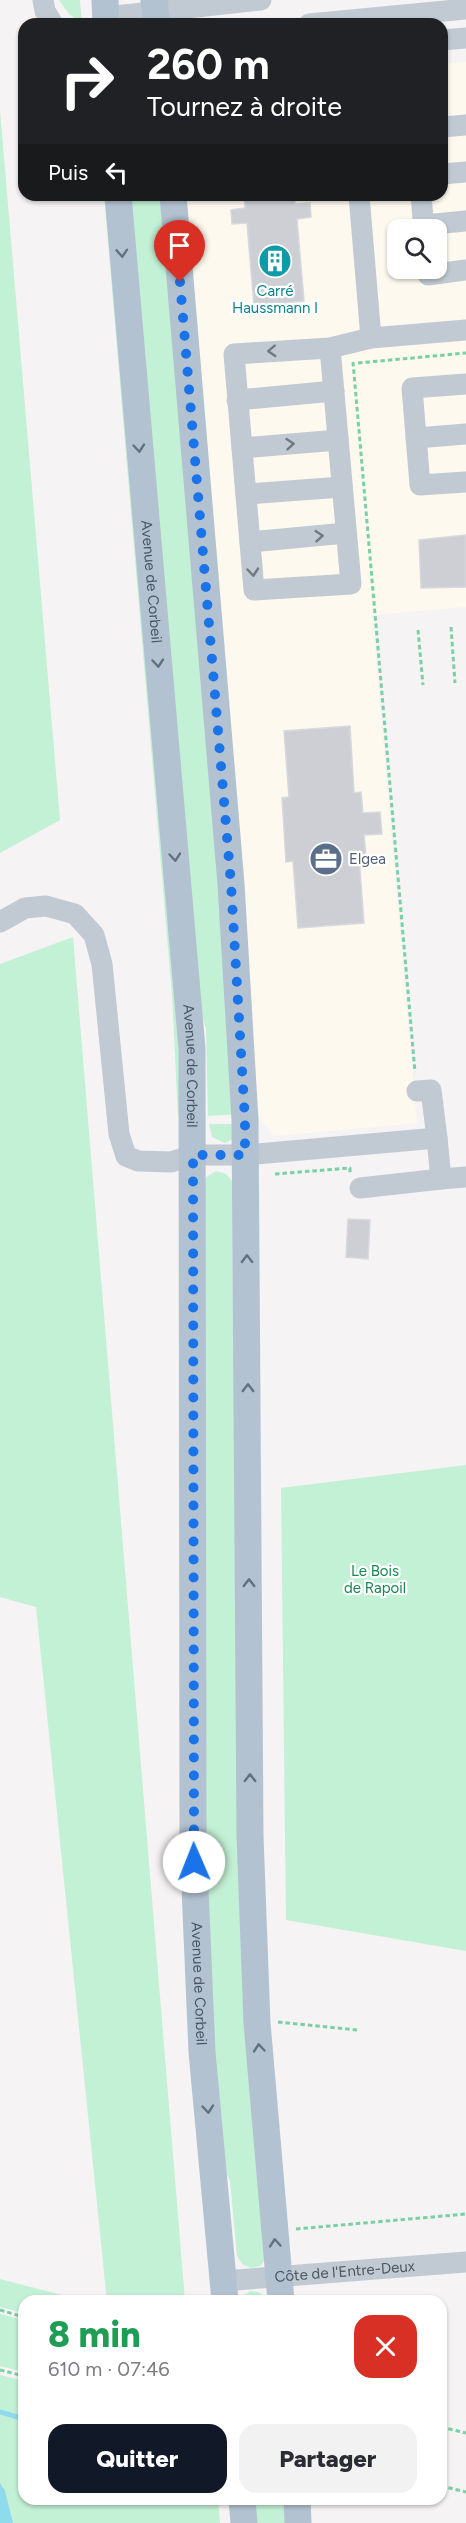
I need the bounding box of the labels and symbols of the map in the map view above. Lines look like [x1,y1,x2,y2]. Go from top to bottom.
pin [154,220,205,282]
building icon: Carré Haussmann I [257,243,293,279]
one-way arrow [115,249,128,258]
place label: Carré Haussmann I [232,282,318,317]
one-way arrow [268,345,277,358]
one-way arrow [285,438,295,451]
one-way arrow [132,443,145,452]
street label: Avenue de Corbeil [137,519,166,644]
one-way arrow [314,530,324,543]
one-way arrow [246,568,259,577]
one-way arrow [151,658,164,667]
office icon: Elgea [308,841,344,877]
place label: Elgea [349,850,386,868]
one-way arrow [168,852,181,862]
street label: Avenue de Corbeil [179,1003,201,1128]
one-way arrow [241,1255,253,1264]
one-way arrow [242,1383,254,1392]
park label: Le Bois de Rapoil [344,1562,406,1597]
one-way arrow [242,1578,255,1587]
one-way arrow [244,1773,256,1782]
position arrow [162,1830,226,1894]
street label: Avenue de Corbeil [187,1922,211,2046]
one-way arrow [253,2044,266,2053]
one-way arrow [201,2104,214,2114]
one-way arrow [269,2238,282,2247]
street label: Côte de l'Entre-Deux [274,2257,415,2286]

